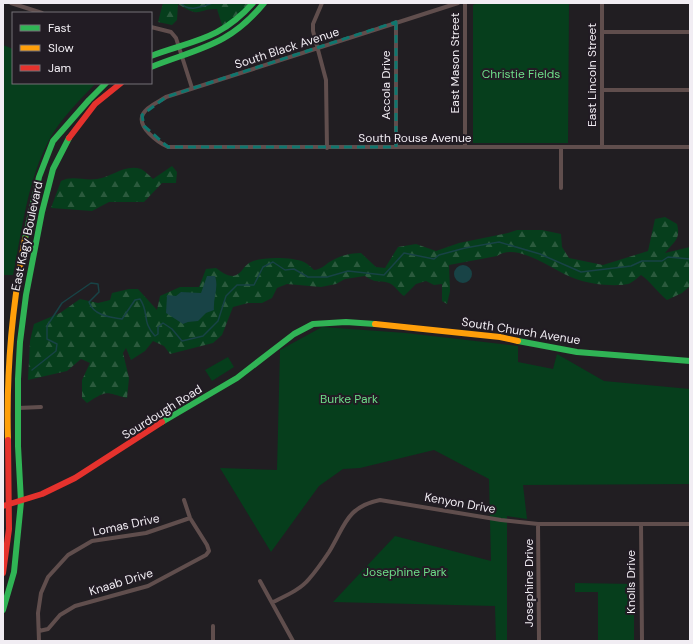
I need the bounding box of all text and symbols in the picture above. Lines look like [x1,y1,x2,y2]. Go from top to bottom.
legend [12,12,152,84]
street label: East Mason Street [447,12,463,113]
text: Fast [48,20,71,36]
street label: South Black Avenue [233,23,342,72]
street label: East Lincoln Street [584,23,600,127]
text: Slow [48,40,74,56]
street label: Accola Drive [378,50,394,120]
text: Jam [48,60,71,76]
park label: Christie Fields [482,66,560,82]
street label: South Rouse Avenue [358,130,472,146]
street label: East Kagy Boulevard [8,180,46,292]
street label: South Church Avenue [460,314,582,348]
street label: Sourdough Road [119,381,205,443]
park label: Burke Park [320,391,378,407]
street label: Kenyon Drive [423,489,497,517]
street label: Lomas Drive [91,510,161,540]
street label: Josephine Drive [521,539,537,627]
street label: Knolls Drive [623,550,639,614]
park label: Josephine Park [363,564,447,580]
street label: Knaab Drive [87,565,155,599]

